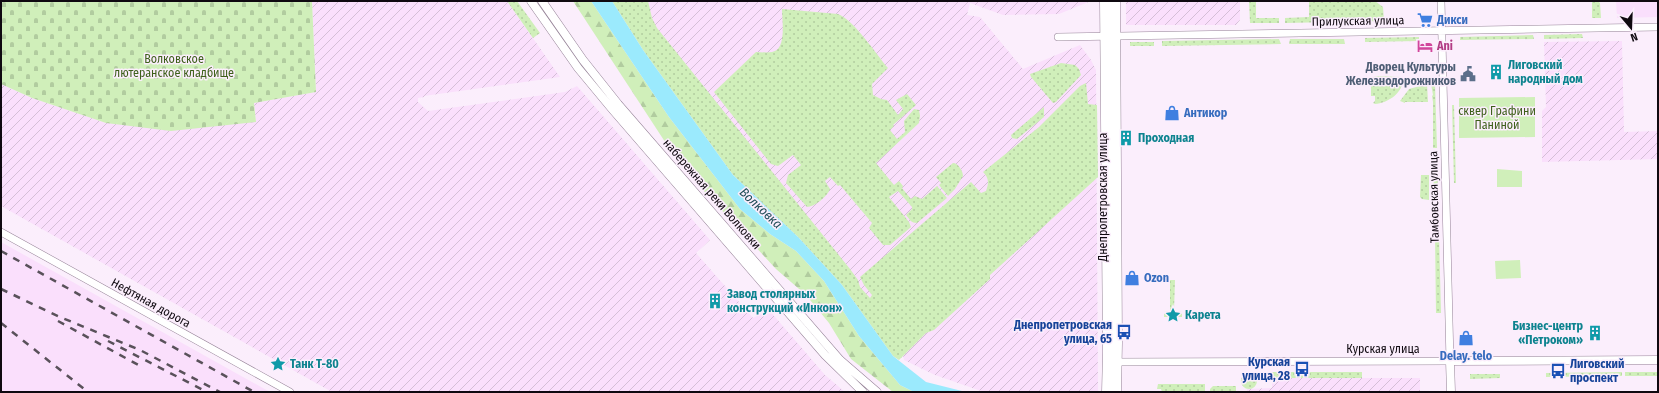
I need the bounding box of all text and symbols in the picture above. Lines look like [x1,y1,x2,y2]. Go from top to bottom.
north arrow [1611,8,1651,48]
supermarket icon: Дикси [1416,11,1434,29]
street label: Прилукская улица [1312,13,1404,29]
place label: Дикси [1436,13,1468,27]
text: N [1629,30,1639,44]
hotel icon: Ani [1416,37,1434,55]
place label: Ani [1436,39,1453,53]
park label: Волковское лютеранское кладбище [114,52,234,80]
place label: Лиговский народный дом [1508,58,1583,86]
place label: Дворец Культуры Железнодорожников [1345,60,1456,88]
building icon: Лиговский народный дом [1487,63,1505,81]
public building icon: Дворец Культуры Железнодорожников [1459,65,1477,83]
shop icon: Антикор [1163,104,1181,122]
park label: сквер Графини Паниной [1458,104,1536,132]
place label: Антикор [1183,106,1228,120]
building icon: Проходная [1117,129,1135,147]
place label: Проходная [1138,131,1194,145]
street label: Днепропетровская улица [1096,132,1110,262]
street label: набережная реки Волковки [660,136,764,252]
street label: Тамбовская улица [1426,151,1442,243]
water label: Волковка [737,185,786,232]
shop icon: Ozon [1123,269,1141,287]
place label: Ozon [1144,271,1169,285]
street label: Нефтяная дорога [109,275,193,331]
place label: Завод столярных конструкций «Инкон» [726,287,842,315]
building icon: Завод столярных конструкций «Инкон» [706,292,724,310]
place icon: Карета [1164,306,1182,324]
place label: Карета [1185,308,1221,322]
place label: Днепропетровская улица, 65 [1013,318,1112,346]
place label: Бизнес-центр «Петроком» [1512,319,1583,347]
bus stop icon: Днепропетровская улица, 65 [1115,323,1133,341]
building icon: Бизнес-центр «Петроком» [1586,324,1604,342]
shop icon: Delay. telo [1457,329,1475,347]
street label: Курская улица [1346,342,1420,356]
place label: Delay. telo [1440,349,1493,363]
place icon: Танк Т-80 [269,355,287,373]
place label: Курская улица, 28 [1241,355,1291,383]
place label: Танк Т-80 [290,357,339,371]
place label: Лиговский проспект [1570,357,1624,385]
bus stop icon: Курская улица, 28 [1293,360,1311,378]
bus stop icon: Лиговский проспект [1549,362,1567,380]

